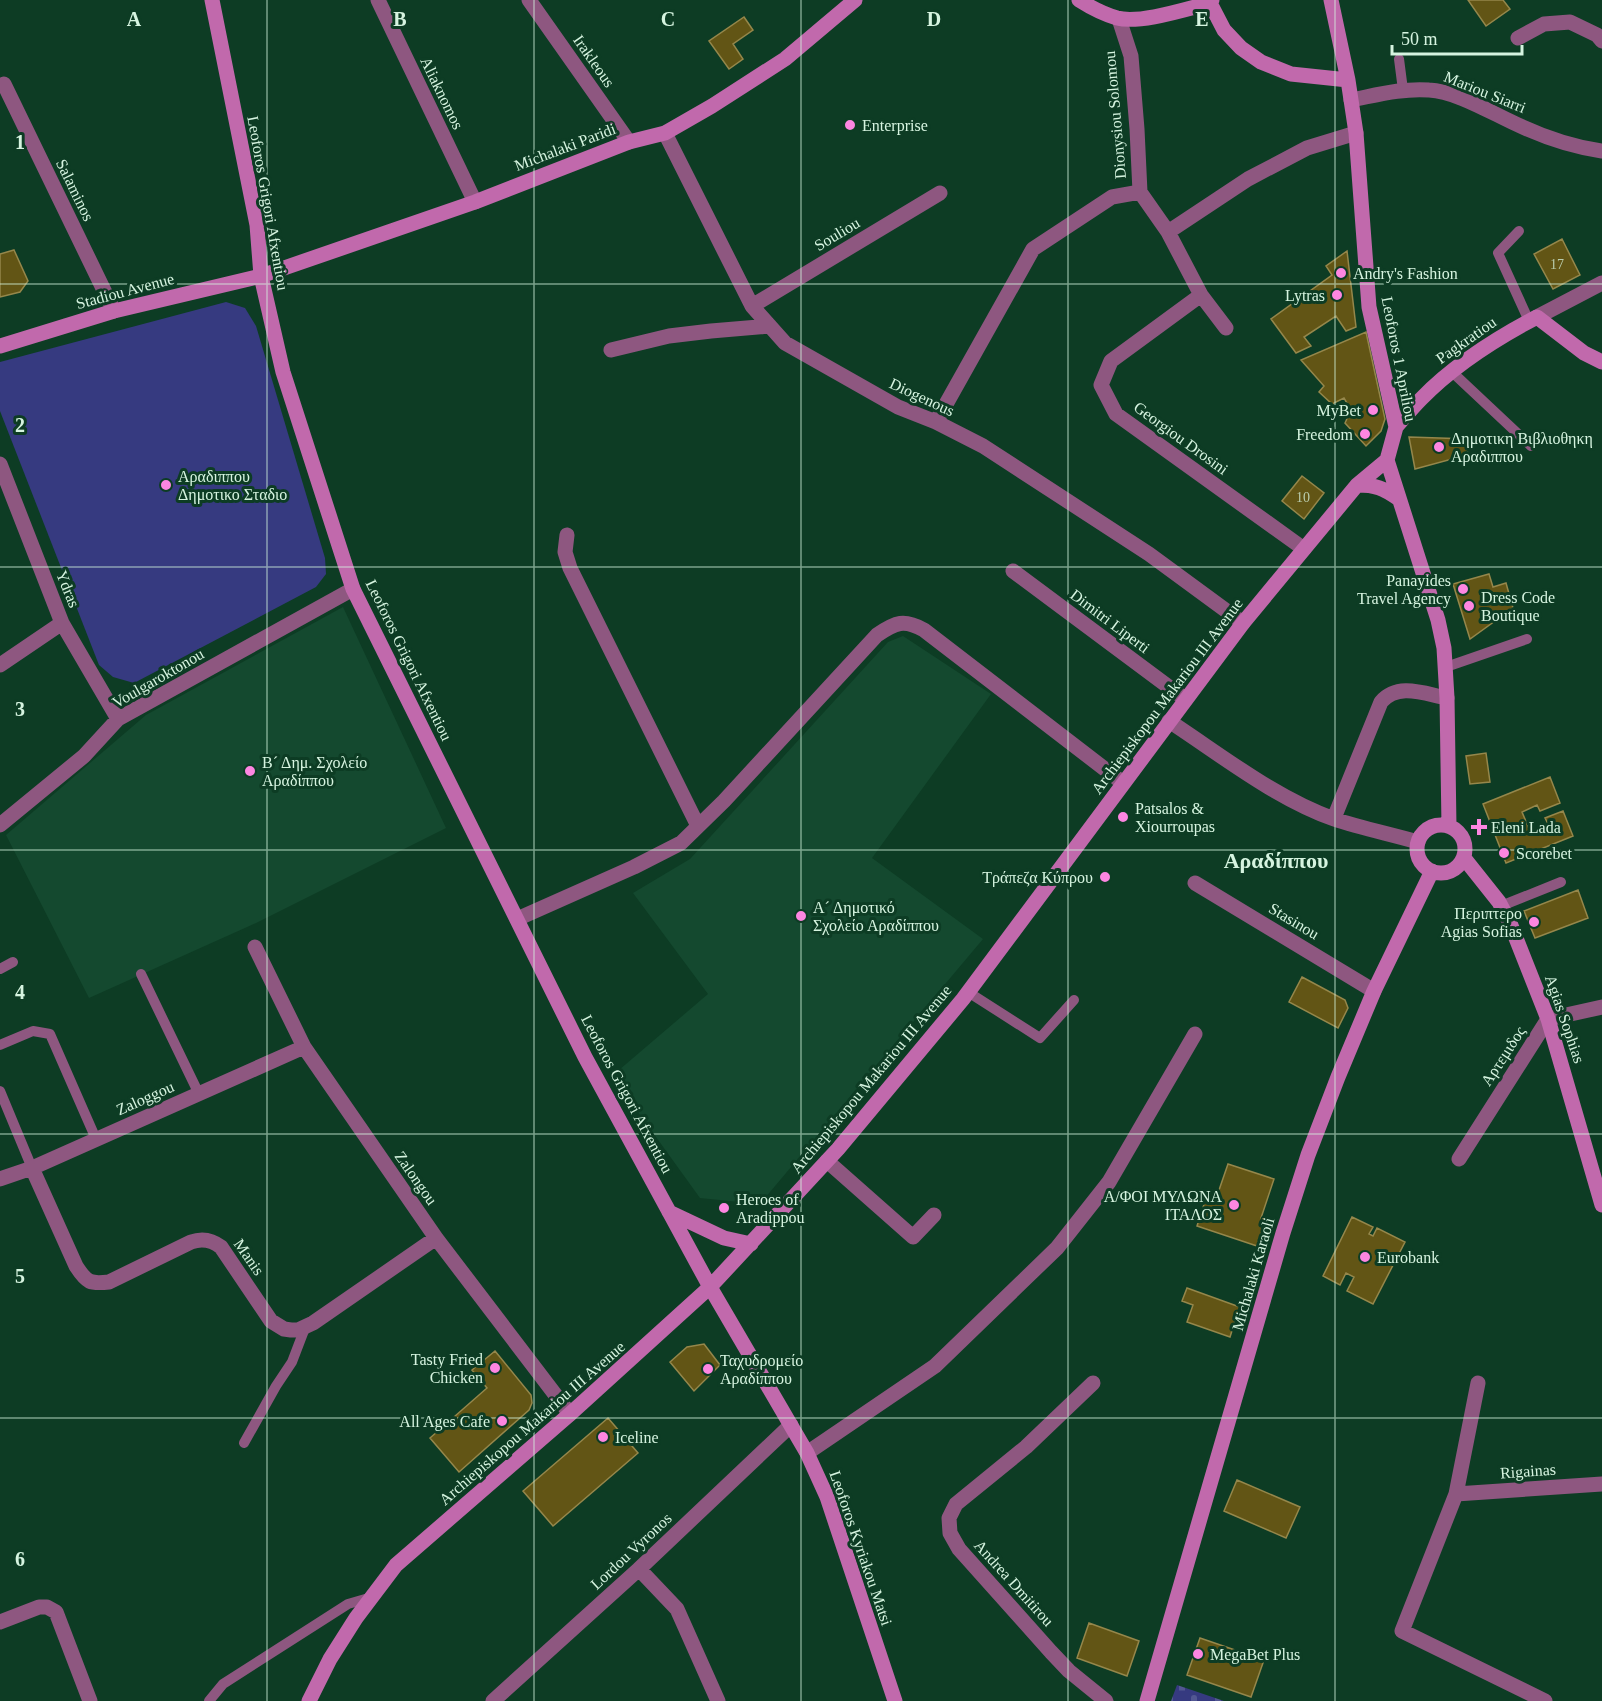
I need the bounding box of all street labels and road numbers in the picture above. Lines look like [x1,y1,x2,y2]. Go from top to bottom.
street label: Irakleous [570,32,618,90]
street label: Dionysiou Solomou [1101,50,1130,180]
street label: Aliaknomos [417,54,467,132]
street label: Mariou Siarri [1442,68,1529,116]
street label: Leoforos Grigori Afxentiou [243,114,292,292]
street label: Michalaki Paridi [512,120,619,174]
street label: Salaminos [53,156,97,224]
street label: Souliou [811,214,863,254]
street label: Stadiou Avenue [74,270,176,312]
street label: Leoforos 1 Apriliou [1378,295,1419,423]
street label: Pagkratiou [1433,313,1500,368]
street label: Diogenous [887,375,957,420]
street label: Georgiou Drosini [1130,398,1232,479]
street label: Ydras [53,568,83,610]
street label: Leoforos Grigori Afxentiou [362,577,455,744]
street label: Dimitri Liperti [1066,586,1153,657]
street label: Archiepiskopou Makariou III Avenue [1088,595,1247,798]
street label: Voulgaroktonou [109,645,207,712]
street label: Stasinou [1266,900,1322,942]
street label: Agias Sophias [1541,973,1588,1066]
street label: Archiepiskopou Makariou III Avenue [787,982,955,1177]
street label: Leoforos Grigori Afxentiou [577,1012,676,1177]
street label: Αρτεμιδος [1478,1023,1530,1089]
street label: Zaloggou [114,1078,177,1119]
street label: Zalongou [391,1148,441,1209]
street label: Michalaki Karaoli [1229,1215,1277,1333]
street label: Manis [231,1236,267,1278]
street label: Archiepiskopou Makariou III Avenue [436,1338,629,1509]
street label: Rigainas [1499,1461,1557,1482]
street label: Leoforos Kyriakou Matsi [826,1468,896,1628]
street label: Lordou Vyronos [587,1509,676,1593]
street label: Andrea Dmitirou [971,1537,1057,1629]

